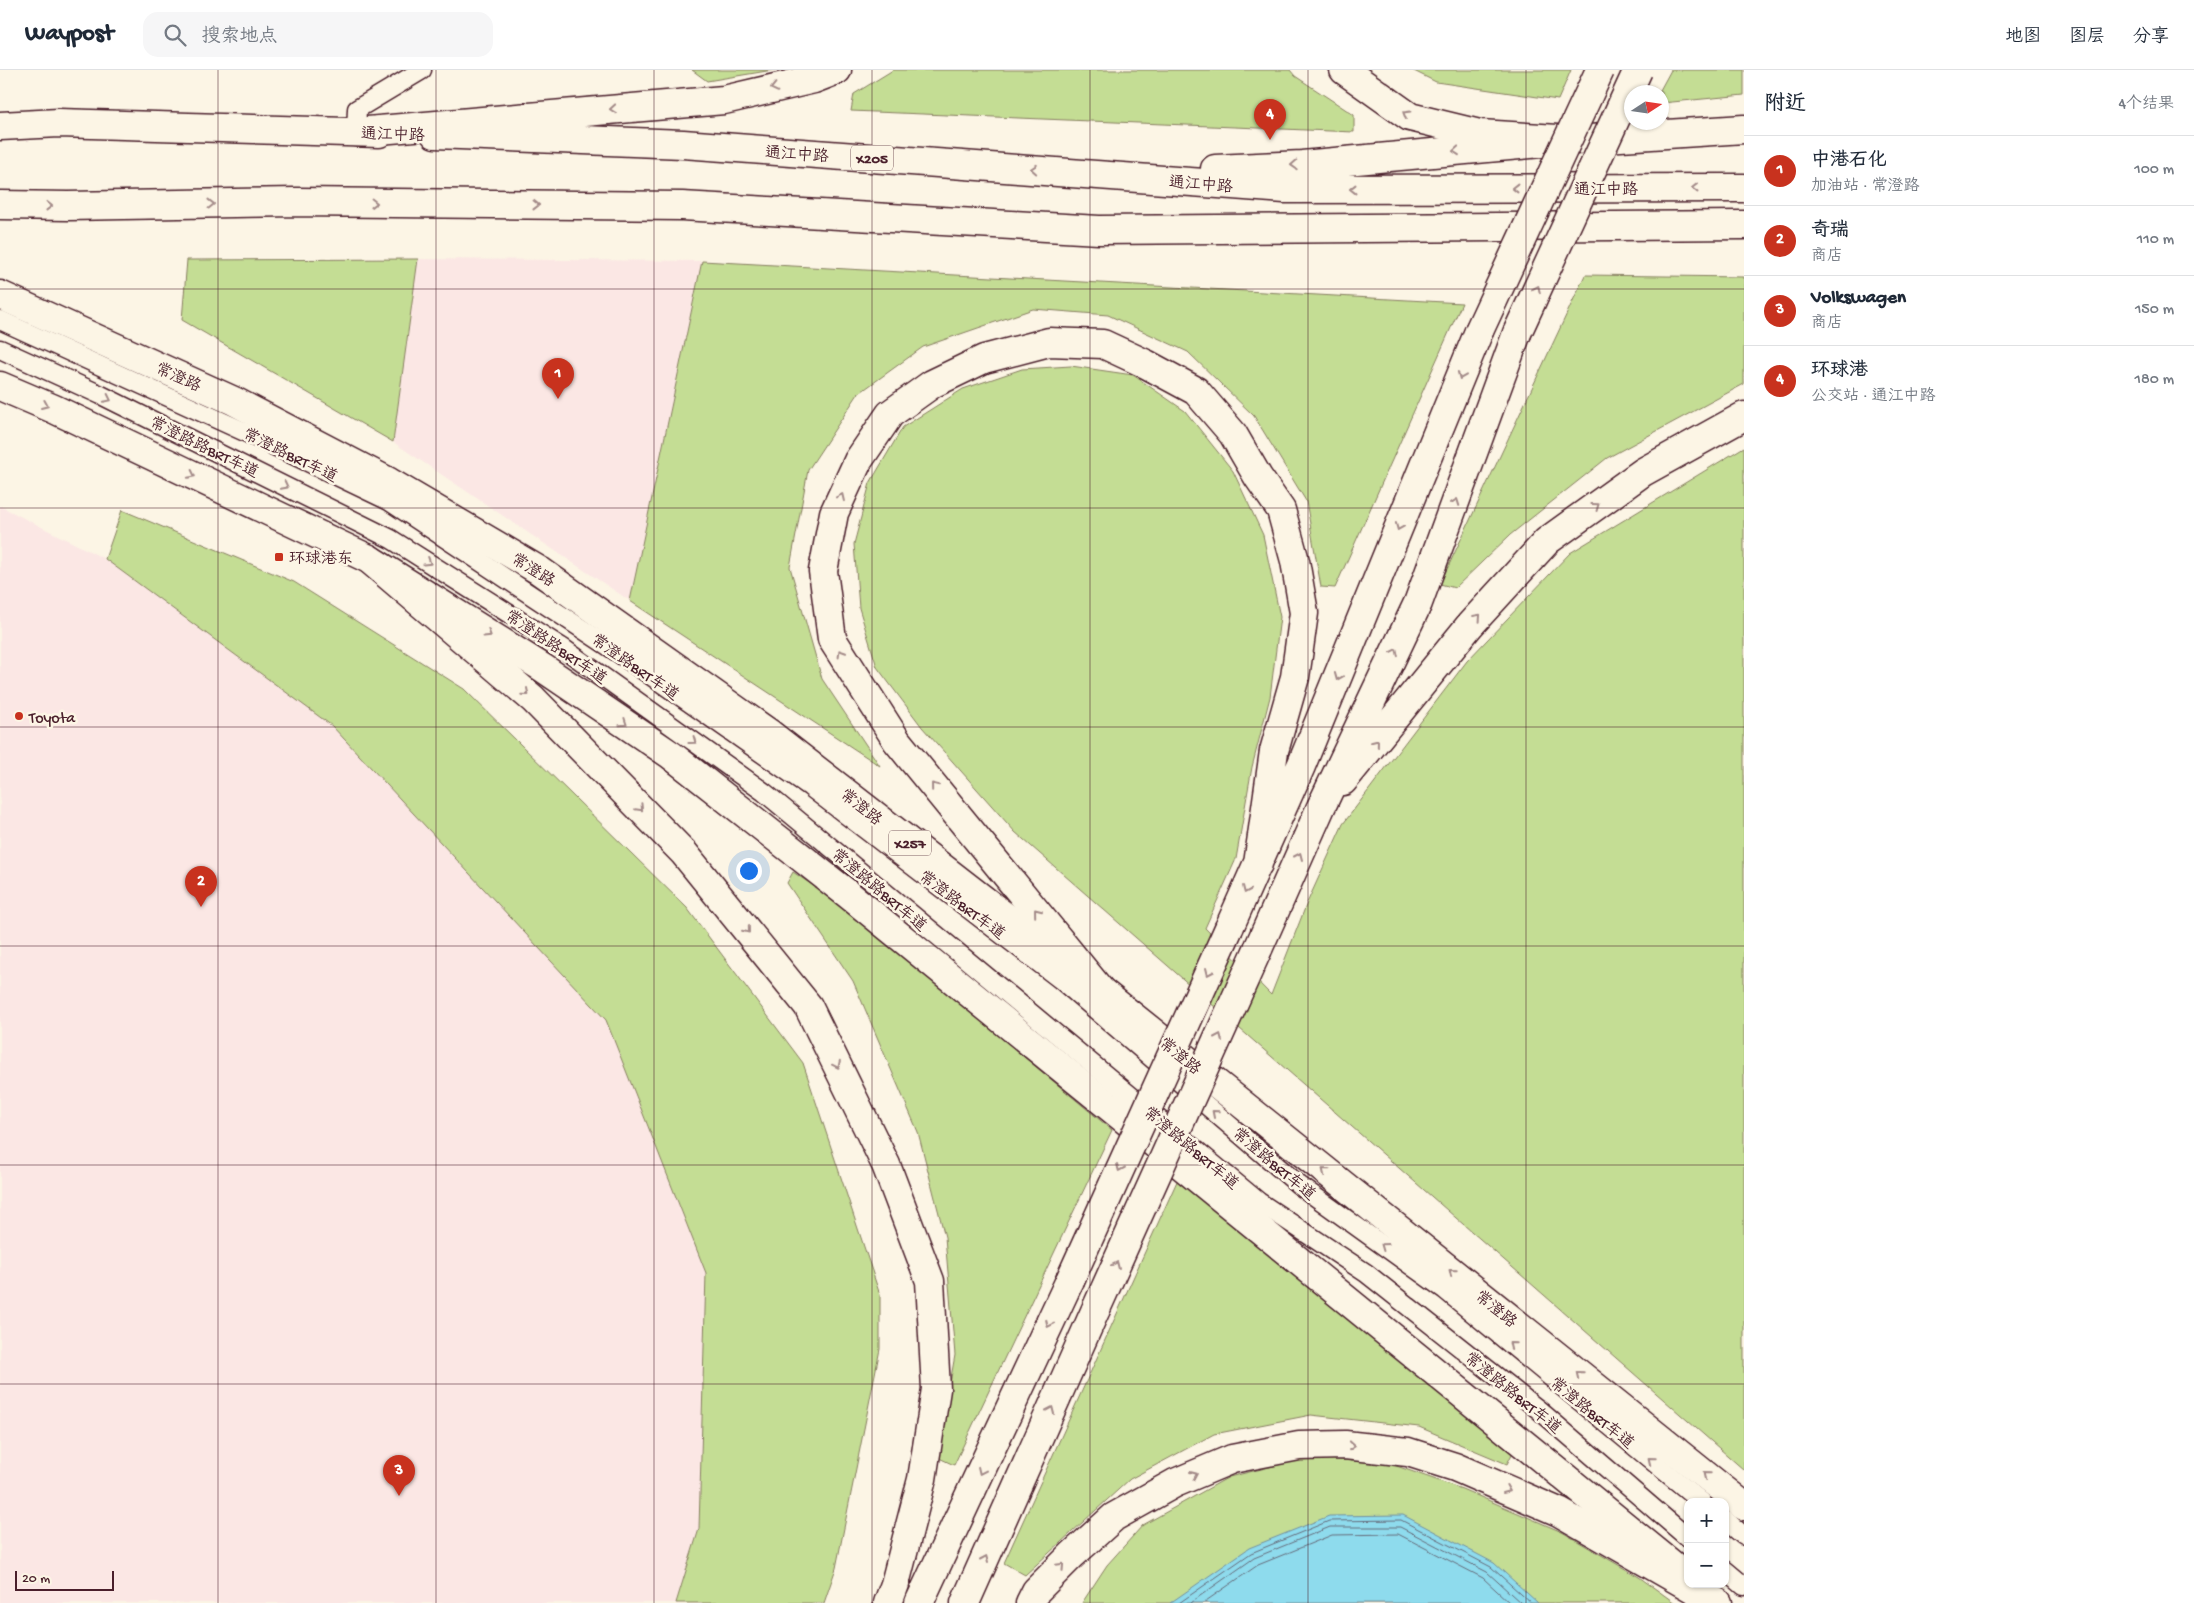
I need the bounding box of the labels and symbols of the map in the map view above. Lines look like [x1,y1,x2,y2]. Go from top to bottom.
one-way arrow [769,82,778,93]
north arrow [1624,85,1669,130]
pin: 4 [1254,99,1286,140]
one-way arrow [609,103,617,114]
one-way arrow [1403,110,1412,120]
street label: 通江中路 [361,124,425,147]
street label: 通江中路 [764,143,829,168]
one-way arrow [1452,145,1460,156]
road number: X205 [851,146,893,170]
one-way arrow [1290,160,1298,171]
one-way arrow [1029,164,1037,175]
street label: 通江中路 [1168,172,1234,199]
street label: 通江中路 [1574,180,1638,201]
one-way arrow [1511,183,1519,194]
one-way arrow [1691,183,1699,193]
one-way arrow [1349,184,1356,194]
one-way arrow [207,198,215,209]
one-way arrow [370,198,378,208]
one-way arrow [45,200,53,211]
one-way arrow [532,200,540,210]
one-way arrow [1531,285,1542,294]
pin: 1 [542,358,574,399]
street label: 常澄路 [152,359,204,398]
one-way arrow [1456,371,1467,380]
one-way arrow [103,392,112,403]
one-way arrow [40,399,49,410]
street label: 常澄路路BRT车道 [146,413,262,484]
street label: 常澄路BRT车道 [239,424,341,488]
one-way arrow [186,469,195,479]
one-way arrow [280,480,289,490]
one-way arrow [835,493,845,502]
one-way arrow [1450,498,1460,506]
one-way arrow [1590,503,1600,512]
one-way arrow [1395,522,1405,530]
place label: 环球港东 [289,549,353,570]
street label: 常澄路 [507,549,559,593]
marker: 环球港东 [273,551,285,563]
one-way arrow [423,556,432,566]
street label: 常澄路路BRT车道 [501,606,611,690]
one-way arrow [1472,613,1481,622]
one-way arrow [483,628,492,638]
street label: 常澄路BRT车道 [586,630,683,706]
one-way arrow [1389,648,1399,657]
one-way arrow [838,650,847,659]
one-way arrow [1333,672,1344,681]
one-way arrow [520,687,529,696]
marker: Toyota [13,710,25,722]
place label: Toyota [28,710,76,729]
one-way arrow [619,717,628,726]
one-way arrow [687,735,697,744]
one-way arrow [1370,740,1378,749]
one-way arrow [930,783,939,792]
street label: 常澄路 [835,785,886,831]
one-way arrow [634,803,643,812]
road number: X257 [889,830,931,856]
street label: 常澄路路BRT车道 [826,845,931,937]
one-way arrow [1293,852,1304,861]
your location [736,858,762,884]
pin: 2 [185,866,217,907]
street label: 常澄路BRT车道 [914,867,1009,945]
one-way arrow [1242,885,1252,894]
one-way arrow [1034,909,1042,918]
one-way arrow [742,925,751,934]
one-way arrow [1204,967,1215,976]
one-way arrow [1212,1033,1223,1042]
street label: 常澄路 [1154,1034,1205,1080]
one-way arrow [831,1059,841,1068]
street label: 常澄路路BRT车道 [1138,1103,1243,1195]
one-way arrow [1212,1109,1221,1118]
street label: 常澄路BRT车道 [1227,1124,1319,1206]
one-way arrow [1116,1163,1127,1172]
one-way arrow [1322,1167,1331,1176]
one-way arrow [1380,1243,1390,1252]
one-way arrow [1110,1261,1121,1270]
one-way arrow [1449,1270,1458,1278]
street label: 常澄路 [1470,1287,1521,1333]
one-way arrow [1045,1319,1056,1328]
one-way arrow [1509,1343,1518,1351]
street label: 常澄路路BRT车道 [1460,1348,1565,1439]
one-way arrow [1576,1371,1585,1379]
street label: 常澄路BRT车道 [1545,1373,1638,1454]
one-way arrow [1045,1406,1056,1415]
one-way arrow [1348,1440,1356,1451]
pin: 3 [383,1455,415,1496]
one-way arrow [1648,1456,1657,1465]
one-way arrow [977,1466,987,1475]
one-way arrow [1189,1471,1198,1482]
one-way arrow [1703,1473,1712,1481]
one-way arrow [1502,1483,1511,1494]
one-way arrow [979,1555,989,1564]
one-way arrow [1055,1563,1064,1572]
scale bar [15,1568,114,1591]

